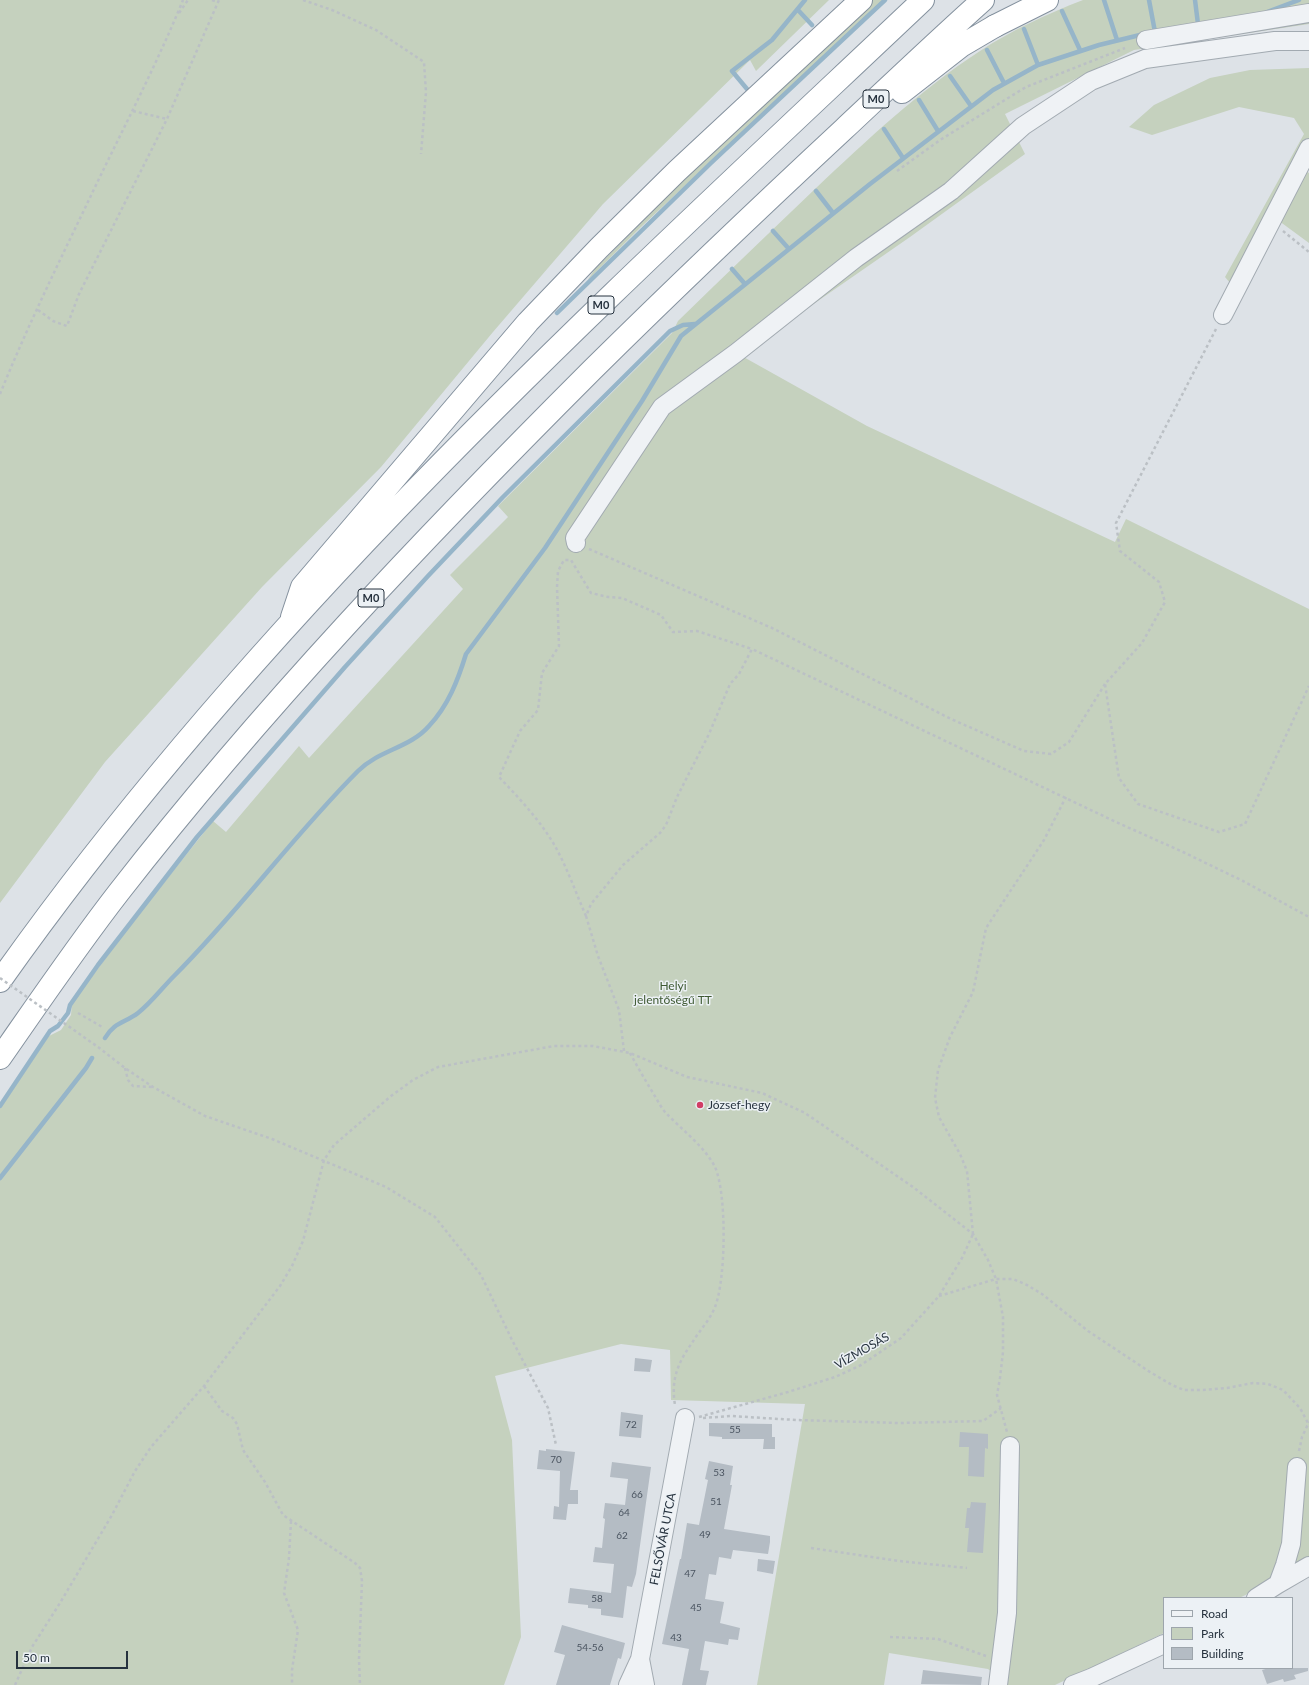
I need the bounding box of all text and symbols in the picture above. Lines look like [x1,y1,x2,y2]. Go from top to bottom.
road number: M0 [863,90,889,108]
road number: M0 [588,296,614,314]
road number: M0 [358,589,384,607]
park label: Helyi jelentőségű TT [634,979,712,1007]
place label: József-hegy [708,1098,770,1112]
marker: József-hegy [695,1100,705,1110]
street label: VÍZMOSÁS [832,1330,892,1372]
house number: 72 [625,1419,637,1431]
house number: 55 [729,1424,741,1436]
house number: 70 [550,1454,562,1466]
house number: 53 [713,1467,725,1479]
house number: 66 [631,1489,643,1501]
street label: FELSŐVÁR UTCA [647,1492,679,1586]
house number: 51 [710,1496,722,1508]
house number: 64 [618,1507,630,1519]
house number: 49 [699,1529,711,1541]
house number: 62 [616,1530,628,1542]
house number: 47 [684,1568,696,1580]
house number: 58 [591,1593,603,1605]
legend [1163,1597,1293,1669]
house number: 45 [690,1602,702,1614]
text: Road [1201,1606,1228,1621]
text: Park [1201,1626,1224,1641]
house number: 43 [670,1632,682,1644]
house number: 54-56 [577,1642,603,1654]
scale bar [18,1643,130,1669]
text: Building [1201,1646,1244,1661]
text: 50 m [23,1650,50,1665]

